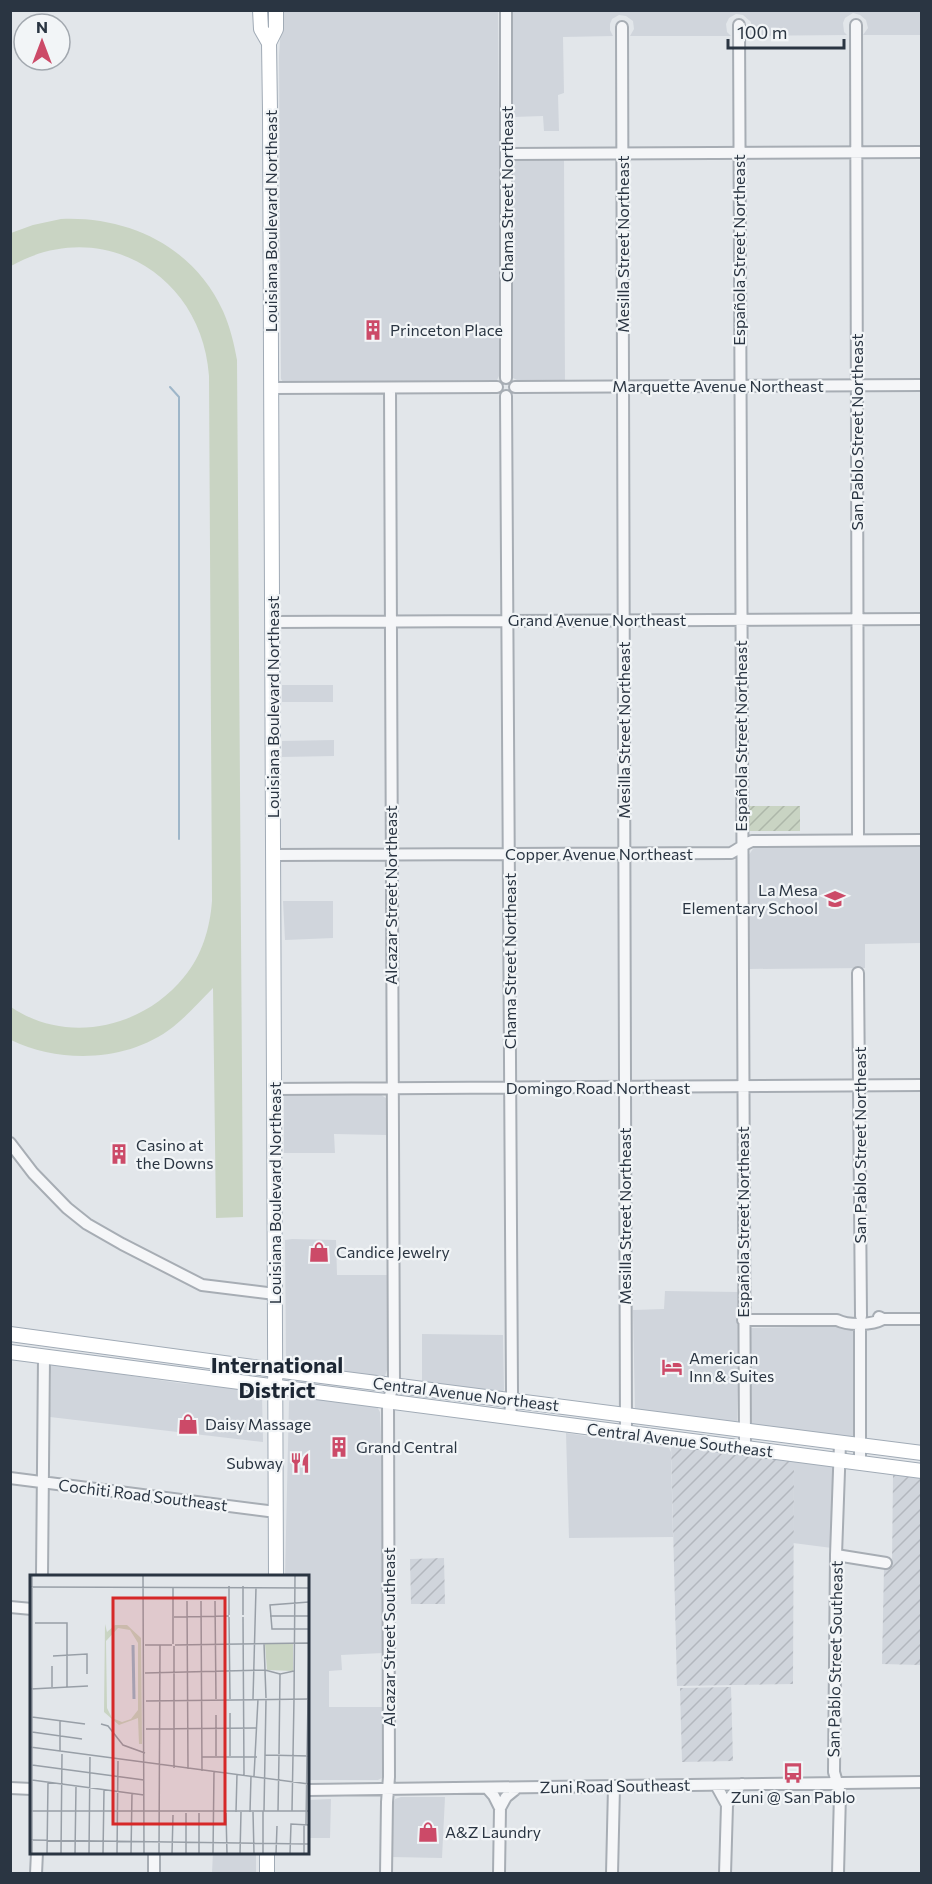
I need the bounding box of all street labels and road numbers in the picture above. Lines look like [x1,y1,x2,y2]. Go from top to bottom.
street label: Chama Street Northeast [497,105,516,282]
street label: Louisiana Boulevard Northeast [261,109,280,332]
street label: Española Street Northeast [729,154,748,346]
street label: Mesilla Street Northeast [613,155,632,333]
street label: San Pablo Street Northeast [847,333,866,531]
street label: Marquette Avenue Northeast [612,376,824,395]
street label: Louisiana Boulevard Northeast [263,595,282,818]
street label: Grand Avenue Northeast [508,610,687,629]
street label: Española Street Northeast [731,640,750,832]
street label: Mesilla Street Northeast [614,641,633,819]
street label: Alcazar Street Northeast [381,805,400,985]
street label: Copper Avenue Northeast [505,844,693,863]
street label: Chama Street Northeast [500,872,519,1049]
street label: San Pablo Street Northeast [850,1046,869,1244]
street label: Domingo Road Northeast [506,1078,691,1097]
street label: Louisiana Boulevard Northeast [265,1081,284,1304]
street label: Española Street Northeast [733,1126,752,1318]
street label: Mesilla Street Northeast [615,1127,634,1305]
street label: Central Avenue Northeast [372,1373,561,1414]
street label: Central Avenue Southeast [586,1419,775,1460]
street label: Cochiti Road Southeast [57,1475,229,1514]
street label: Alcazar Street Southeast [379,1547,398,1727]
street label: San Pablo Street Southeast [823,1560,846,1758]
street label: Zuni Road Southeast [540,1775,691,1796]

